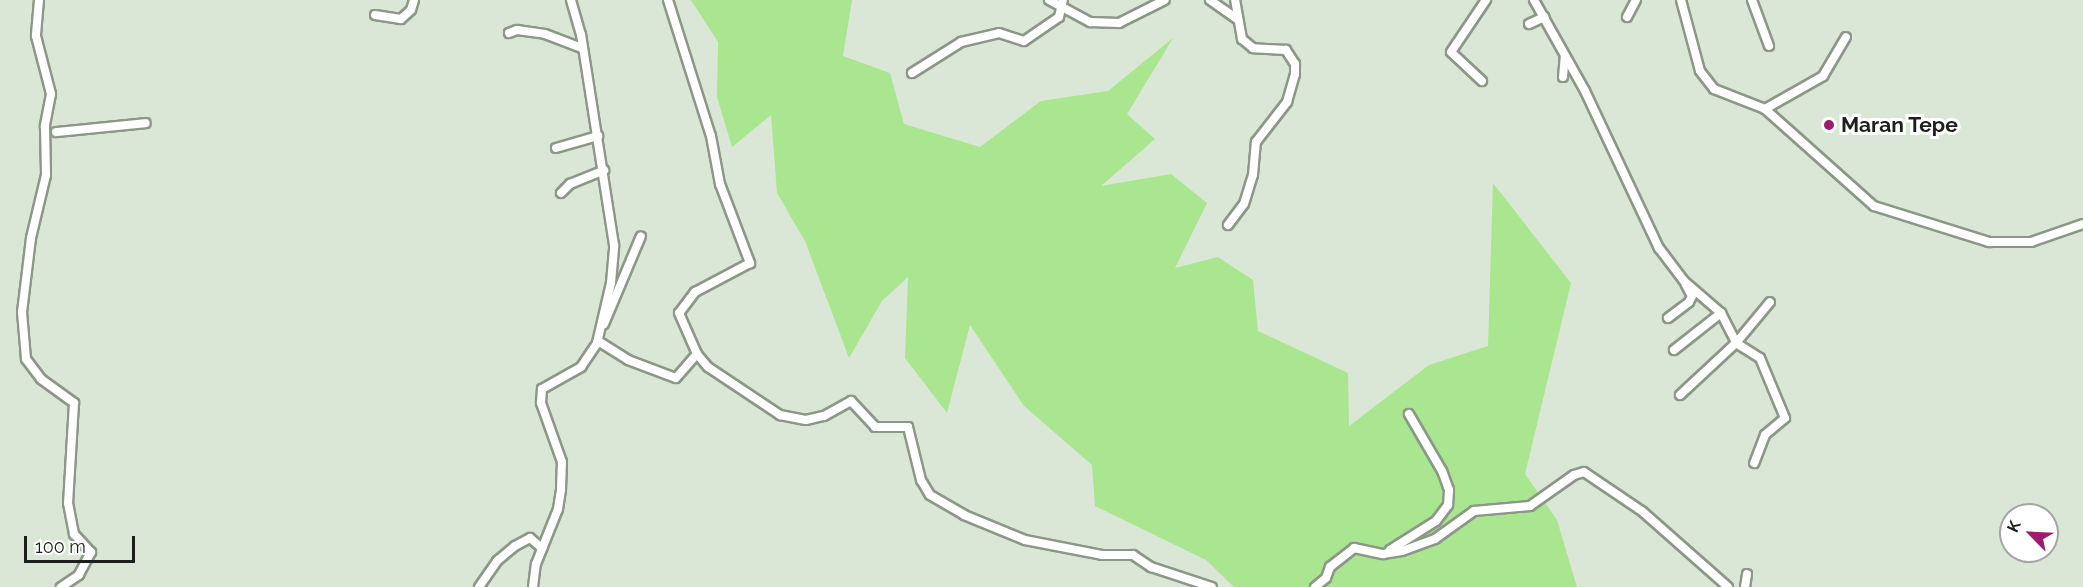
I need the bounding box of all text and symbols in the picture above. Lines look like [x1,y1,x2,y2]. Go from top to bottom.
place label: Maran Tepe [1841,112,1958,138]
marker: Maran Tepe [1822,118,1836,132]
north arrow [1999,503,2059,563]
text: K [2003,518,2025,535]
scale bar [27,524,138,562]
text: 100 m [35,536,86,557]

